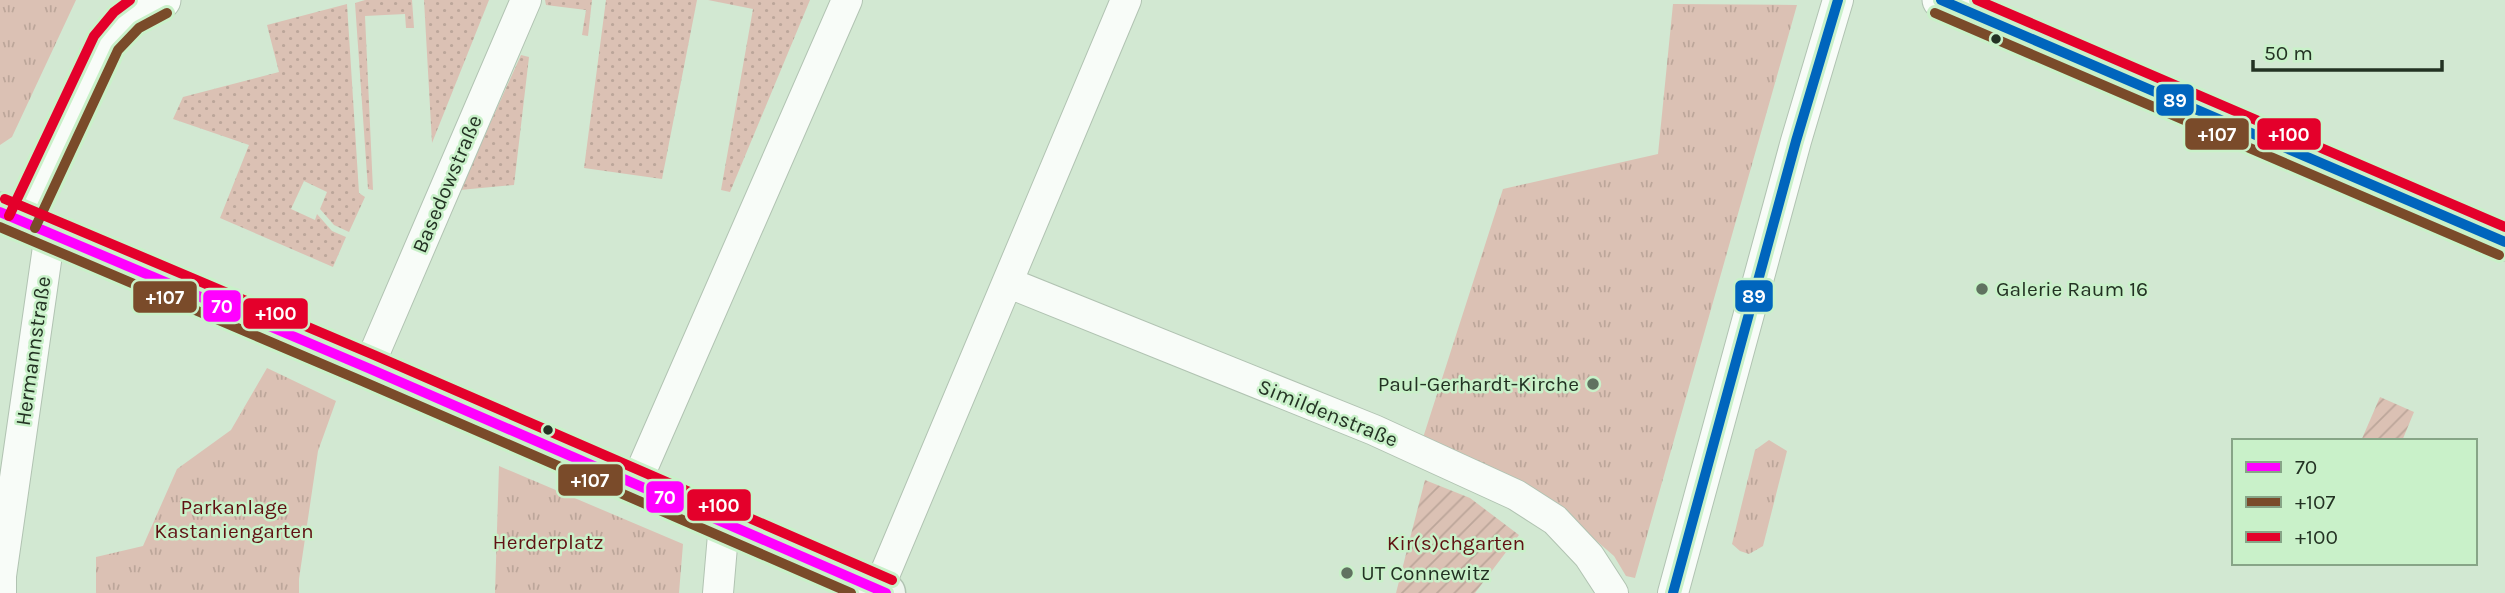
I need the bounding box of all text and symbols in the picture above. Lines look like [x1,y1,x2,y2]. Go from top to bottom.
scale bar [2253,28,2442,72]
unlabelled marker [1989,32,2003,46]
text: 50 m [2264,41,2313,65]
line badge: 89 [2155,83,2195,117]
text: 89 [2163,90,2187,112]
street label: Basedowstraße [407,112,487,256]
line badge: +107 [2184,117,2250,151]
line badge: +100 [2256,117,2322,151]
text: +107 [2198,124,2237,146]
text: +100 [2268,124,2310,146]
street label: Hermannstraße [11,275,55,427]
place label: Galerie Raum 16 [1996,277,2148,301]
line badge: 89 [1734,279,1774,313]
line badge: +107 [132,280,198,314]
marker: Galerie Raum 16 [1974,281,1990,297]
text: 89 [1742,286,1766,308]
text: +107 [146,287,185,309]
line badge: 70 [202,289,242,323]
text: 70 [211,296,233,318]
line badge: +100 [242,297,309,330]
text: +100 [255,303,297,325]
place label: Paul-Gerhardt-Kirche [1378,372,1579,396]
street label: Simildenstraße [1255,374,1401,452]
marker: Paul-Gerhardt-Kirche [1585,376,1601,392]
unlabelled marker [541,423,555,437]
legend [2232,439,2477,565]
text: 70 [2295,455,2317,479]
line badge: +107 [557,463,624,497]
text: +107 [571,470,610,492]
line badge: 70 [645,480,685,514]
text: 70 [654,487,676,509]
line badge: +100 [686,488,752,522]
text: +107 [2295,490,2335,514]
park label: Parkanlage Kastaniengarten [154,495,314,543]
text: +100 [698,495,740,517]
text: +100 [2295,525,2338,549]
park label: Herderplatz [493,530,603,554]
park label: Kir(s)chgarten [1387,531,1525,555]
place label: UT Connewitz [1361,561,1490,585]
marker: UT Connewitz [1339,565,1355,581]

